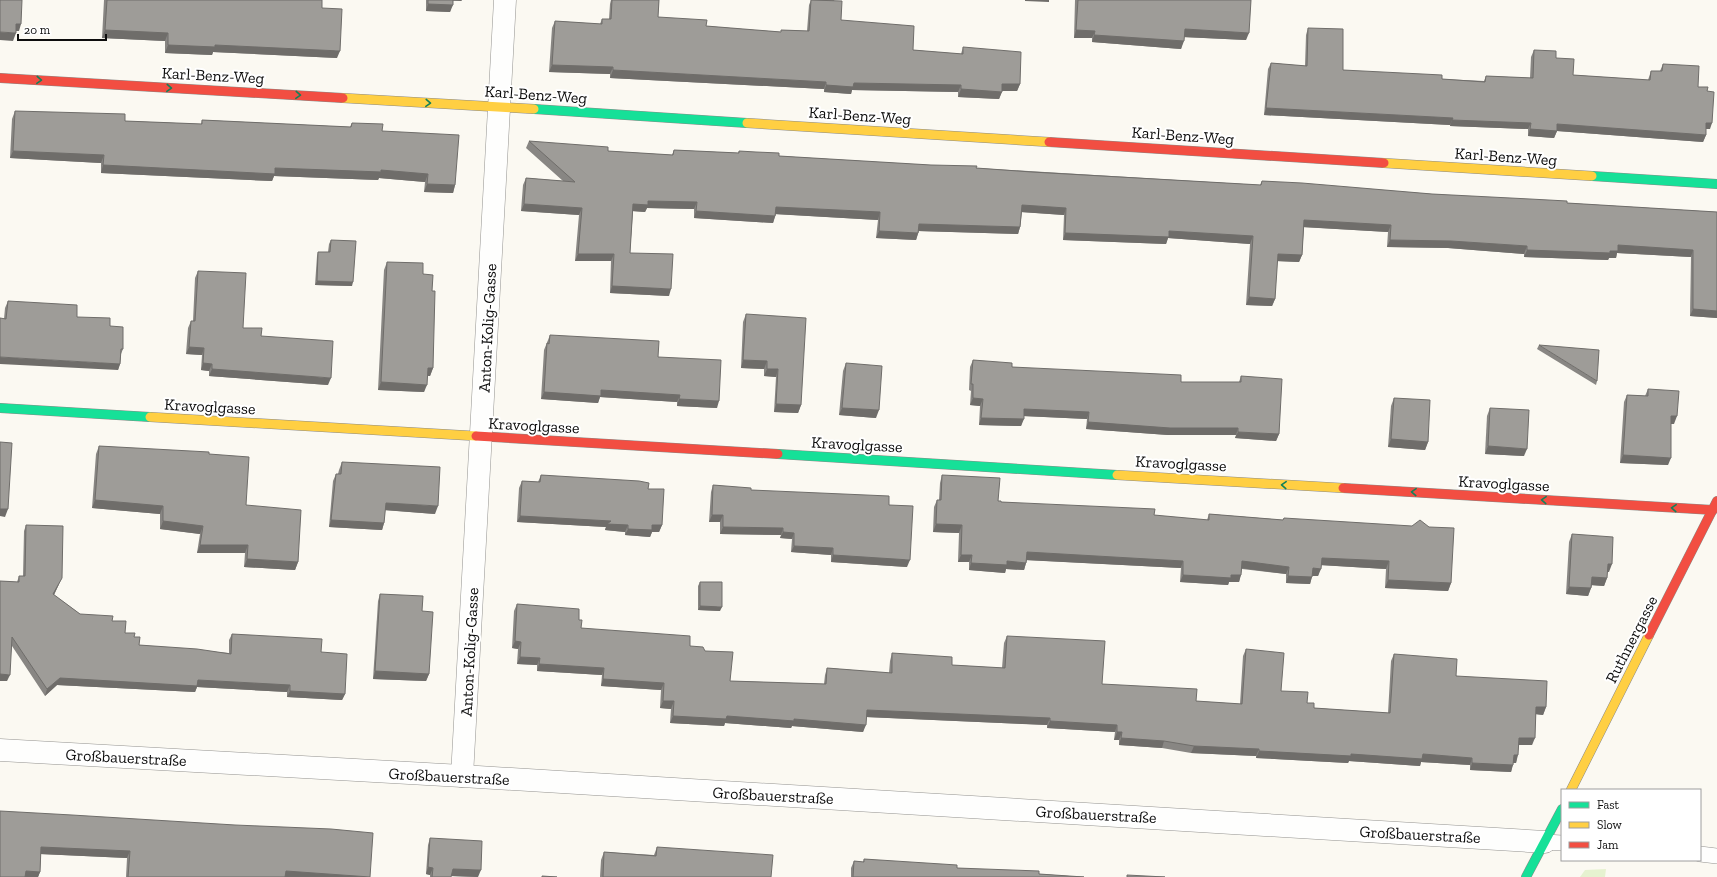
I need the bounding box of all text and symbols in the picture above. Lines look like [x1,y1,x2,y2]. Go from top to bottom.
scale bar [18,16,106,42]
text: 20 m [24,23,51,37]
street label: Karl-Benz-Weg [161,63,265,88]
one-way arrow [36,76,42,84]
street label: Karl-Benz-Weg [484,81,588,108]
one-way arrow [166,83,172,92]
one-way arrow [295,91,302,100]
one-way arrow [425,98,431,107]
street label: Karl-Benz-Weg [808,102,912,129]
street label: Karl-Benz-Weg [1131,122,1235,149]
street label: Karl-Benz-Weg [1454,143,1558,170]
street label: Anton-Kolig-Gasse [475,263,500,393]
street label: Kravoglgasse [164,395,256,418]
street label: Kravoglgasse [488,414,580,437]
street label: Kravoglgasse [811,433,903,456]
street label: Kravoglgasse [1135,452,1227,475]
street label: Kravoglgasse [1458,472,1550,495]
one-way arrow [1281,480,1287,489]
one-way arrow [1411,488,1417,497]
one-way arrow [1541,496,1547,504]
one-way arrow [1671,503,1677,512]
street label: Anton-Kolig-Gasse [457,587,482,717]
street label: Ruthnergasse [1601,593,1662,686]
street label: Großbauerstraße [65,745,187,770]
street label: Großbauerstraße [388,764,510,789]
street label: Großbauerstraße [712,783,834,808]
legend [1561,789,1701,861]
text: Fast [1597,798,1620,812]
street label: Großbauerstraße [1035,802,1157,827]
text: Slow [1597,818,1623,832]
street label: Großbauerstraße [1359,822,1481,847]
text: Jam [1597,838,1619,852]

